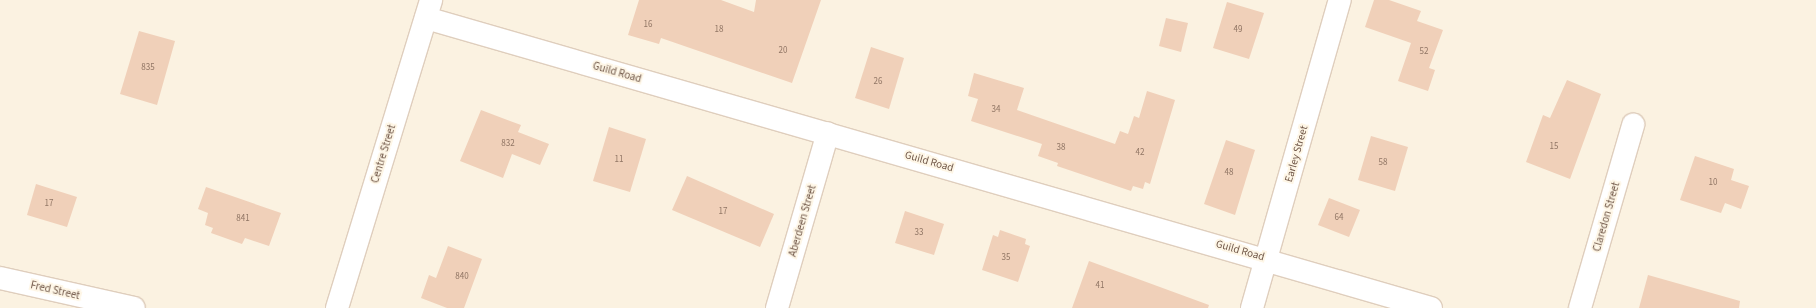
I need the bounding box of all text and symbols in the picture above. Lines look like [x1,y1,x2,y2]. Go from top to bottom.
house number: 16 [644,20,652,30]
house number: 18 [715,25,723,35]
house number: 49 [1234,25,1242,35]
house number: 20 [779,46,787,56]
house number: 52 [1420,47,1428,57]
street label: Guild Road [591,60,643,86]
house number: 835 [141,63,155,73]
house number: 26 [874,77,882,87]
house number: 34 [992,105,1000,115]
street label: Centre Street [369,123,399,185]
street label: Earley Street [1283,124,1311,184]
house number: 832 [501,139,515,149]
house number: 15 [1550,142,1558,152]
house number: 38 [1057,143,1065,153]
house number: 42 [1136,148,1144,158]
street label: Guild Road [903,149,955,175]
house number: 11 [615,155,623,165]
house number: 58 [1379,158,1387,168]
house number: 48 [1225,168,1233,178]
house number: 10 [1709,178,1717,188]
street label: Claredon Street [1591,181,1623,253]
street label: Aberdeen Street [786,184,820,258]
house number: 17 [45,199,53,209]
house number: 17 [719,207,727,217]
house number: 64 [1335,213,1343,223]
house number: 841 [236,214,250,224]
house number: 33 [915,228,923,238]
street label: Guild Road [1214,238,1266,264]
house number: 35 [1002,253,1010,263]
house number: 840 [455,272,469,282]
street label: Fred Street [29,279,81,303]
house number: 41 [1096,281,1104,291]

